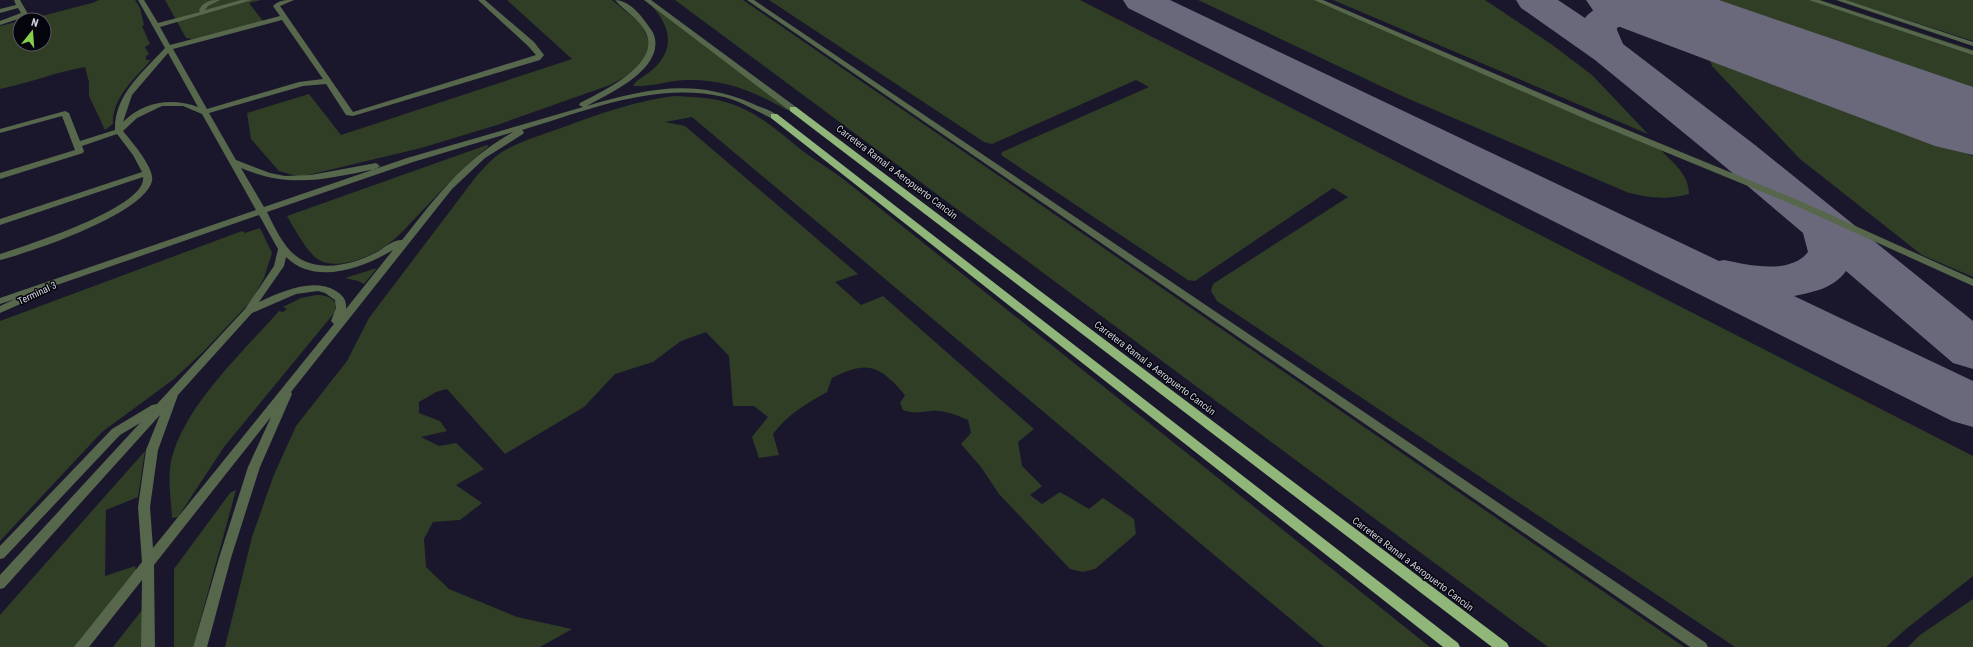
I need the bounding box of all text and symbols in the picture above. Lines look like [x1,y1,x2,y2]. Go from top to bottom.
north arrow [12,12,52,52]
text: N [30,16,40,30]
street label: Carretera Ramal a Aeropuerto Cancún [834,123,960,221]
street label: Terminal 3 [16,279,58,307]
street label: Carretera Ramal a Aeropuerto Cancún [1092,319,1218,417]
street label: Carretera Ramal a Aeropuerto Cancún [1350,515,1476,613]

